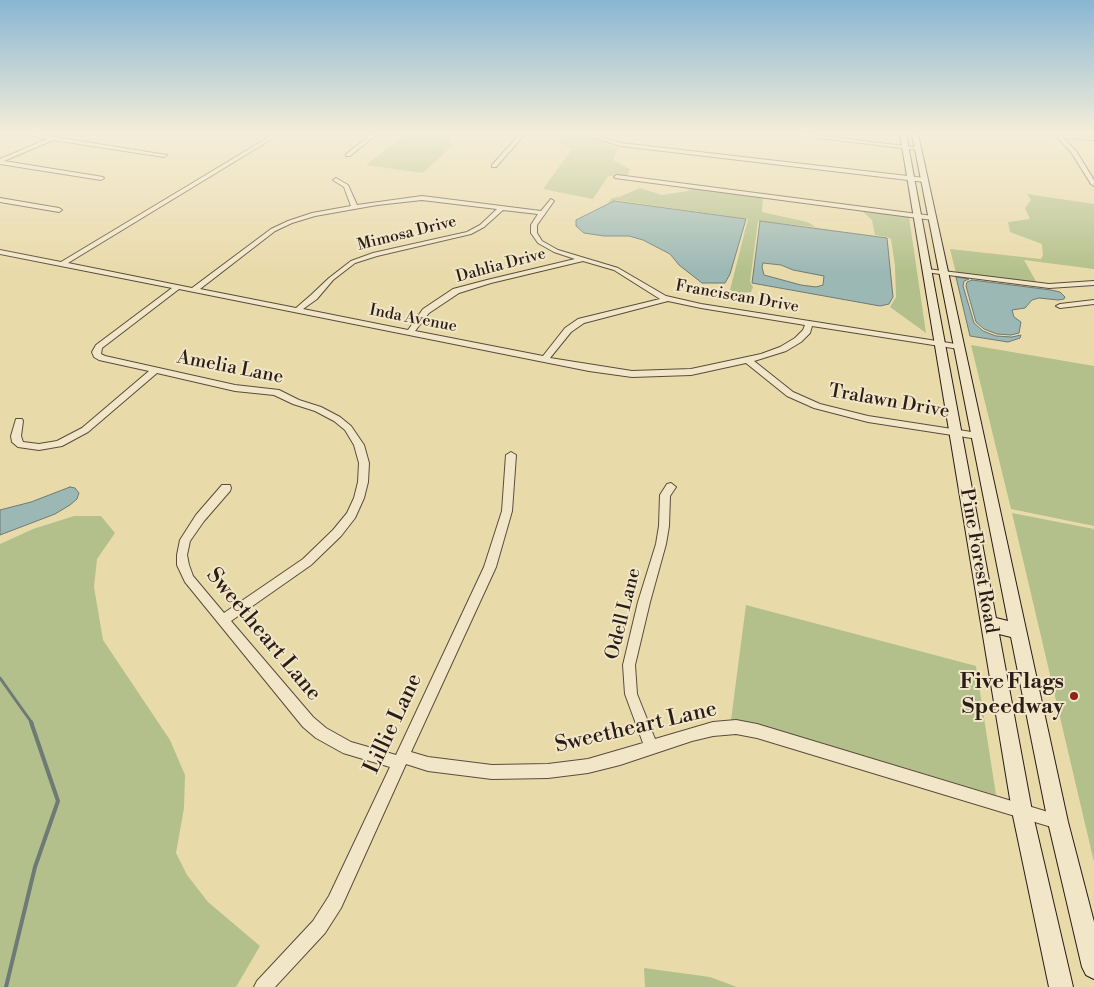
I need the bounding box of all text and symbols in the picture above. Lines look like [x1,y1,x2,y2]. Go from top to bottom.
street label: Mimosa Drive [355,212,459,256]
street label: Dahlia Drive [454,245,548,287]
street label: Franciscan Drive [674,277,800,317]
street label: Inda Avenue [368,301,458,337]
street label: Amelia Lane [175,347,285,389]
street label: Tralawn Drive [827,380,951,424]
street label: Pine Forest Road [954,487,1002,635]
street label: Sweetheart Lane [200,563,326,707]
street label: Odell Lane [602,566,646,662]
street label: Lillie Lane [359,670,429,778]
place label: Five Flags Speedway [960,670,1064,721]
marker: Five Flags Speedway [1068,690,1080,702]
street label: Sweetheart Lane [552,697,720,759]

